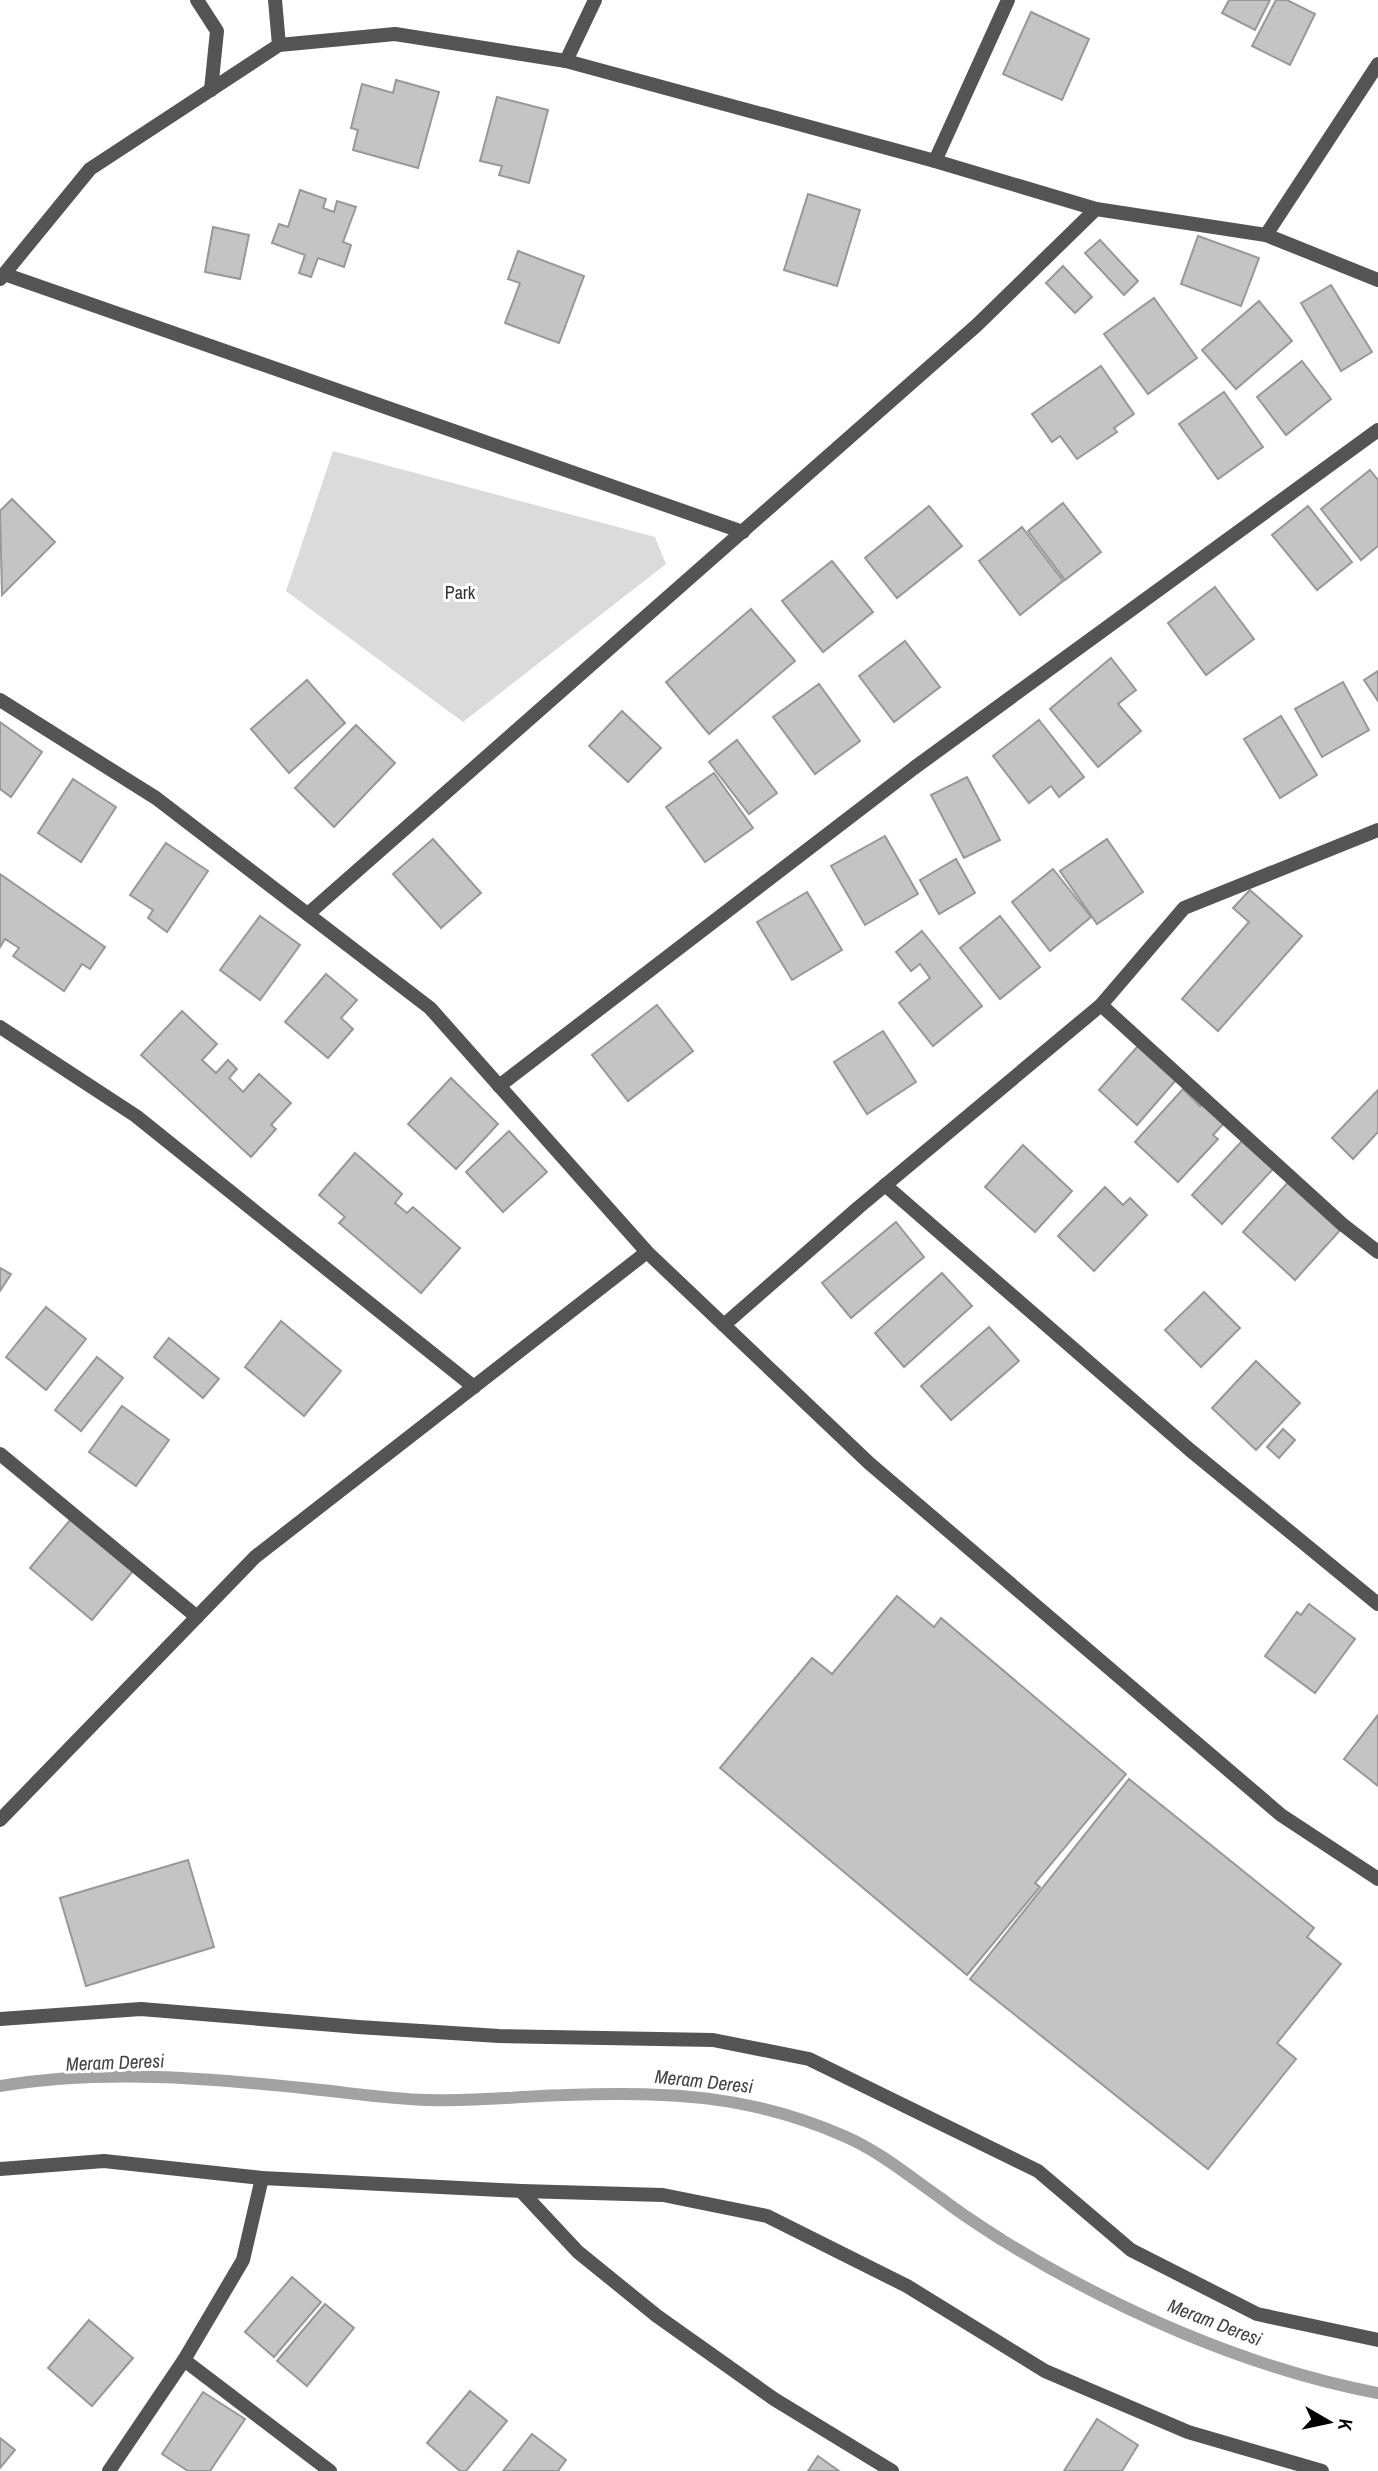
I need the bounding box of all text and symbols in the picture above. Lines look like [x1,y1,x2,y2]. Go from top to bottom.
park label: Park [445,580,476,605]
water label: Meram Deresi [65,2047,165,2077]
water label: Meram Deresi [654,2063,755,2099]
water label: Meram Deresi [1164,2292,1266,2352]
north arrow [1294,2387,1364,2457]
text: K [1332,2417,1360,2433]

